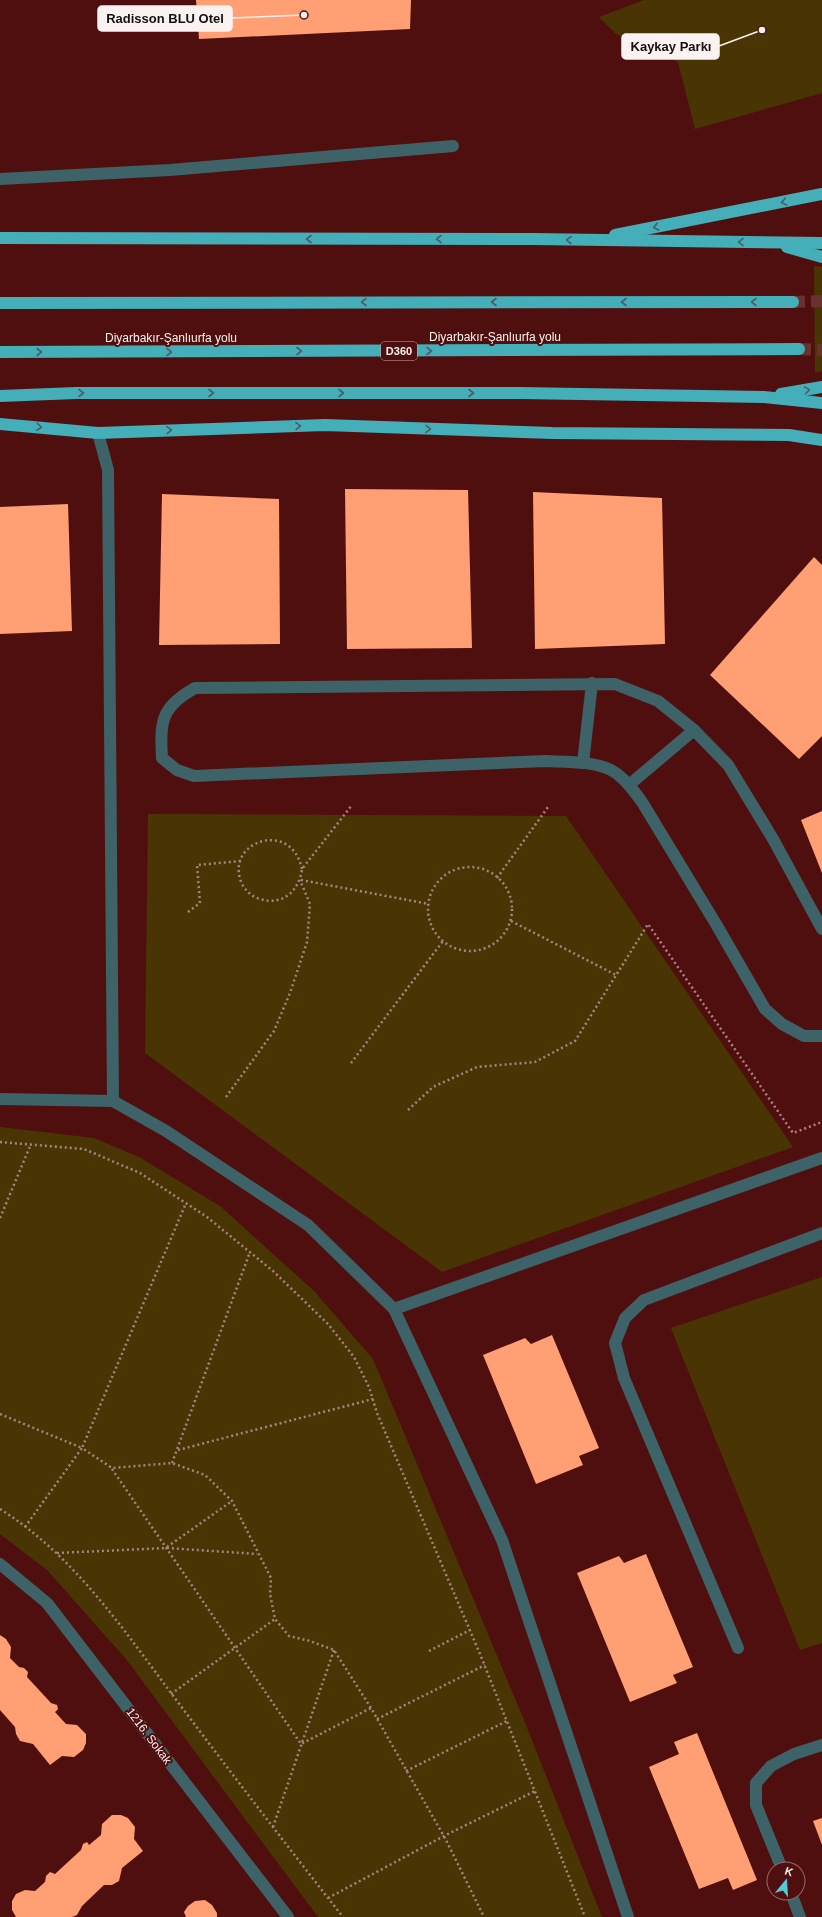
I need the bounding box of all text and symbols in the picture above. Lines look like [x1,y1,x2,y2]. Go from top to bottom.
callout: Radisson BLU Otel [98,6,232,31]
text: Radisson BLU Otel [106,11,224,26]
callout: Kaykay Parkı [622,34,719,59]
text: Kaykay Parkı [631,39,711,54]
one-way arrow [781,197,787,205]
one-way arrow [653,223,659,231]
one-way arrow [306,235,312,243]
one-way arrow [436,235,442,243]
one-way arrow [566,236,572,244]
one-way arrow [738,237,744,246]
one-way arrow [361,298,367,306]
one-way arrow [491,298,497,306]
one-way arrow [621,298,627,306]
one-way arrow [751,298,757,306]
street label: Diyarbakır-Şanlıurfa yolu [429,330,561,344]
street label: Diyarbakır-Şanlıurfa yolu [105,331,237,345]
road number: D360 [381,342,417,360]
one-way arrow [296,347,302,355]
one-way arrow [426,347,432,355]
one-way arrow [36,348,42,356]
one-way arrow [166,348,172,356]
one-way arrow [804,386,810,395]
one-way arrow [78,389,84,397]
one-way arrow [208,389,214,397]
one-way arrow [338,389,344,397]
one-way arrow [468,389,474,397]
one-way arrow [295,421,301,430]
one-way arrow [36,423,42,432]
one-way arrow [425,424,431,433]
one-way arrow [166,426,172,435]
street label: 1216. Sokak [123,1705,175,1768]
north arrow [766,1861,806,1901]
text: K [783,1865,795,1878]

